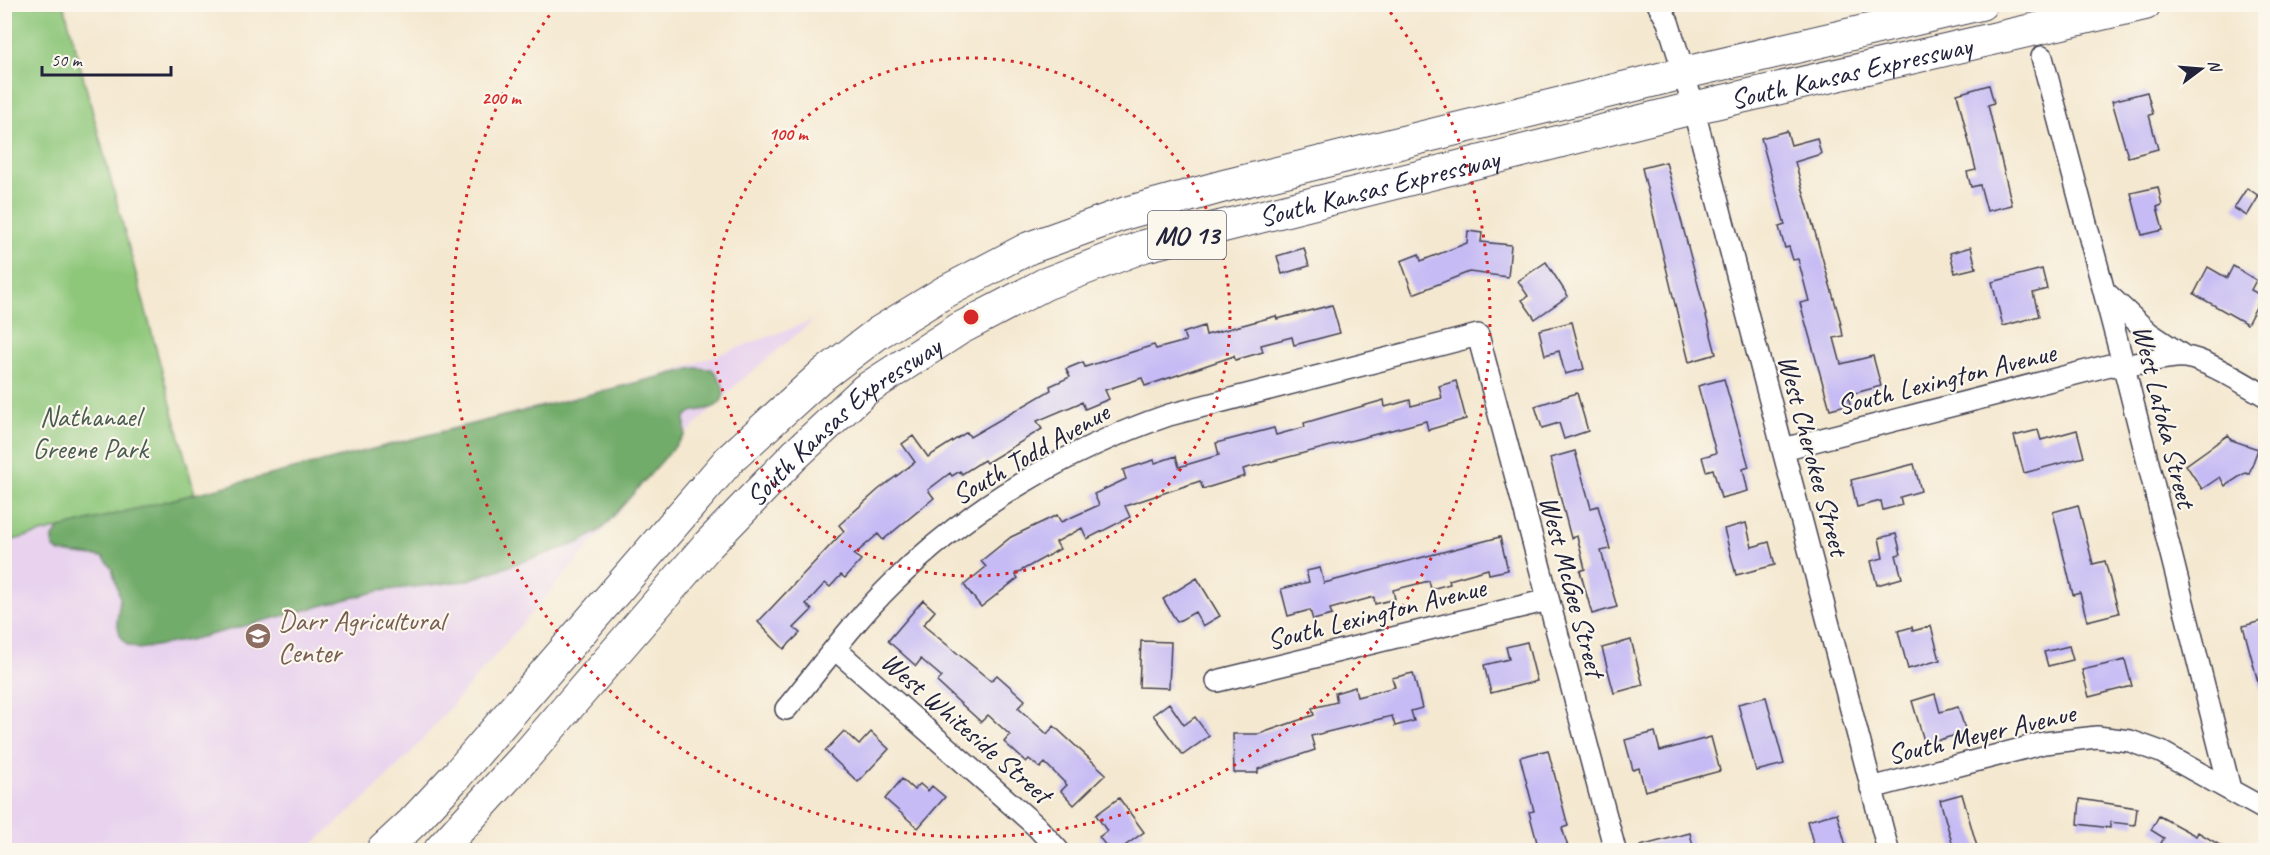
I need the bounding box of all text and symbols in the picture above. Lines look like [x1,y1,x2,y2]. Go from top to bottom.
street label: South Kansas Expressway [1727,27,1977,117]
scale bar [42,39,171,77]
north arrow [2171,39,2231,99]
text: 50 m [51,49,84,71]
text: N [2203,58,2226,76]
text: 200 m [482,87,522,109]
text: 100 m [769,123,809,145]
street label: South Kansas Expressway [1255,140,1505,234]
road number: MO 13 [1148,211,1226,259]
centre of rings [961,307,981,327]
street label: West Latoka Street [2125,321,2205,514]
street label: South Kansas Expressway [738,327,949,514]
street label: South Lexington Avenue [1833,334,2061,423]
street label: West Cherokee Street [1770,351,1858,562]
street label: South Todd Avenue [945,393,1117,513]
park label: Nathanael Greene Park [33,399,150,466]
street label: West McGee Street [1532,492,1614,684]
street label: South Lexington Avenue [1263,569,1491,658]
place label: Darr Agricultural Center [278,603,450,670]
school or university icon: Darr Agricultural Center [243,621,273,651]
street label: West Whiteside Street [874,644,1062,813]
street label: South Meyer Avenue [1884,694,2080,772]

